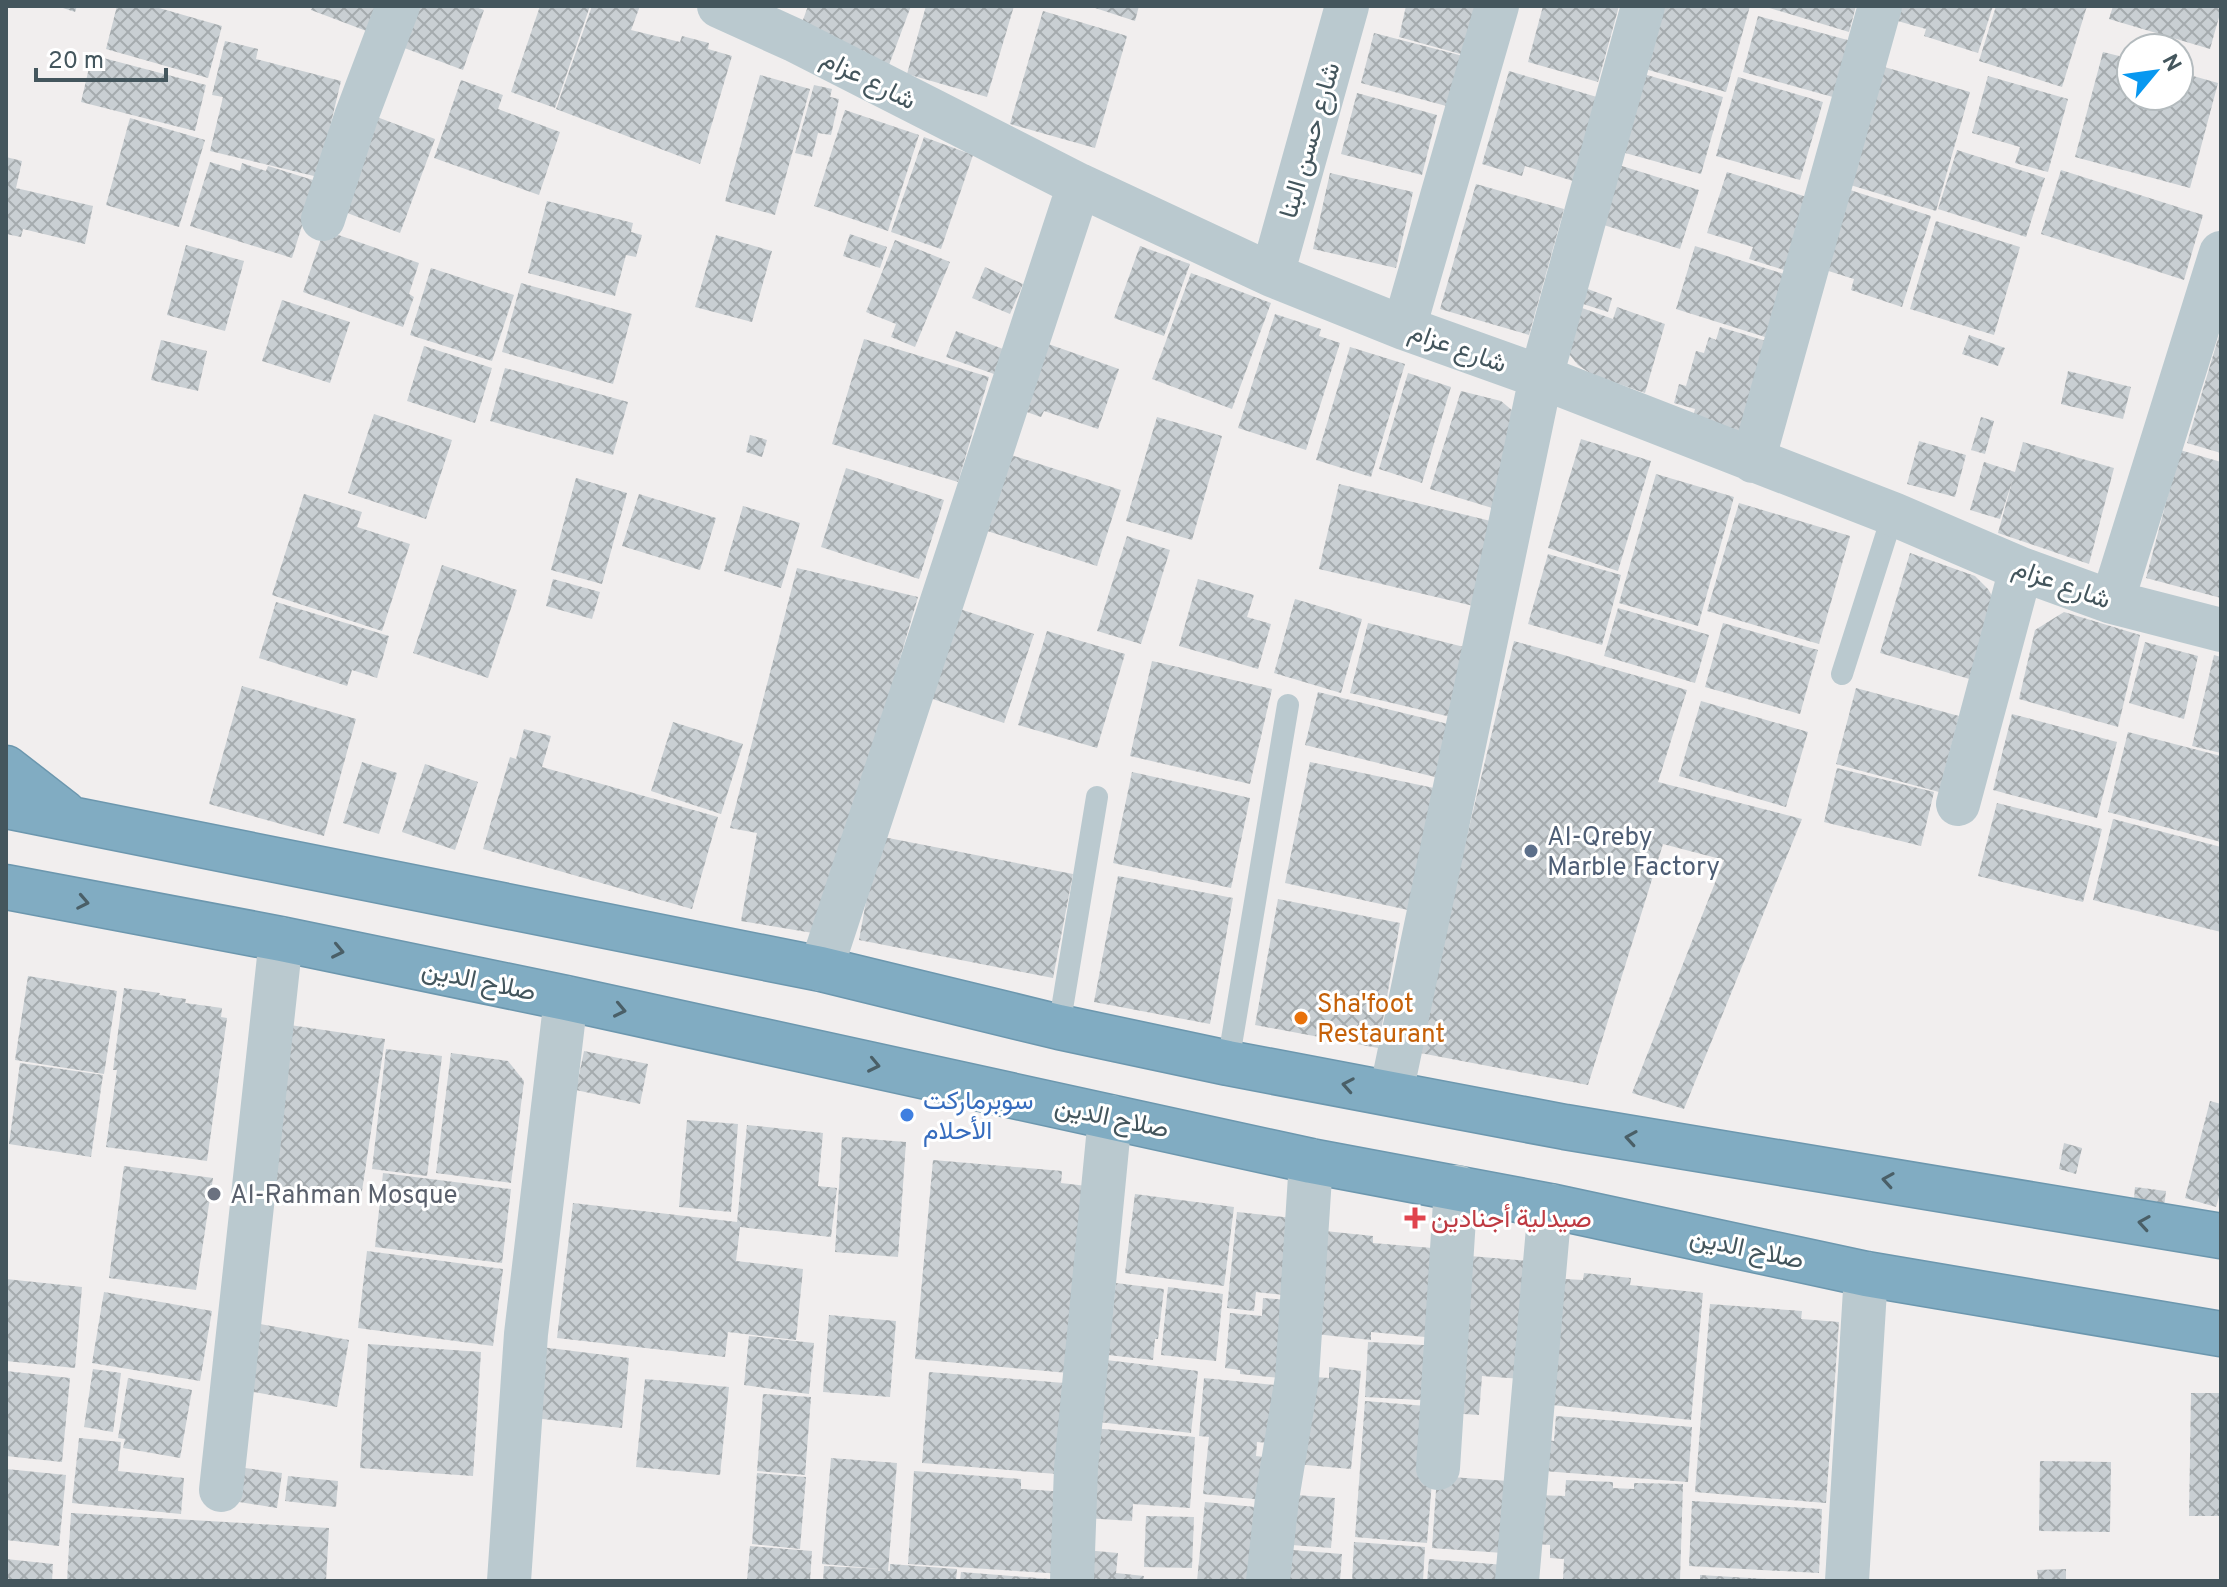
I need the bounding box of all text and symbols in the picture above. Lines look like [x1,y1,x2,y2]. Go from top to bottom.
scale bar [36,32,166,82]
north arrow [2115,32,2195,112]
street label: شارع عزام [815,43,921,119]
text: 20 m [48,47,104,77]
text: N [2155,50,2186,77]
street label: شارع حسن البنا [1273,59,1349,222]
street label: شارع عزام [1404,316,1511,382]
street label: شارع عزام [2008,552,2115,618]
place label: Al-Qreby Marble Factory [1547,822,1720,885]
marker: Al-Qreby Marble Factory [1522,842,1540,860]
one-way arrow [76,892,89,909]
one-way arrow [331,942,344,959]
street label: صلاح الدين [418,954,539,1011]
place label: Sha'foot Restaurant [1317,989,1445,1052]
one-way arrow [613,1001,626,1018]
marker: Sha'foot Restaurant [1292,1009,1310,1027]
one-way arrow [867,1056,880,1073]
one-way arrow [1341,1077,1355,1094]
place label: سوبرماركت الأحلام [923,1086,1034,1149]
street label: صلاح الدين [1051,1091,1172,1148]
marker: سوبرماركت الأحلام [898,1106,916,1124]
one-way arrow [1624,1130,1638,1147]
one-way arrow [1881,1172,1894,1189]
place label: Al-Rahman Mosque [230,1180,457,1213]
marker: Al-Rahman Mosque [205,1185,223,1203]
place label: صيدلية أجنادين [1431,1203,1592,1237]
marker: صيدلية أجنادين [1406,1209,1424,1227]
one-way arrow [2137,1215,2151,1232]
street label: صلاح الدين [1686,1222,1807,1279]

